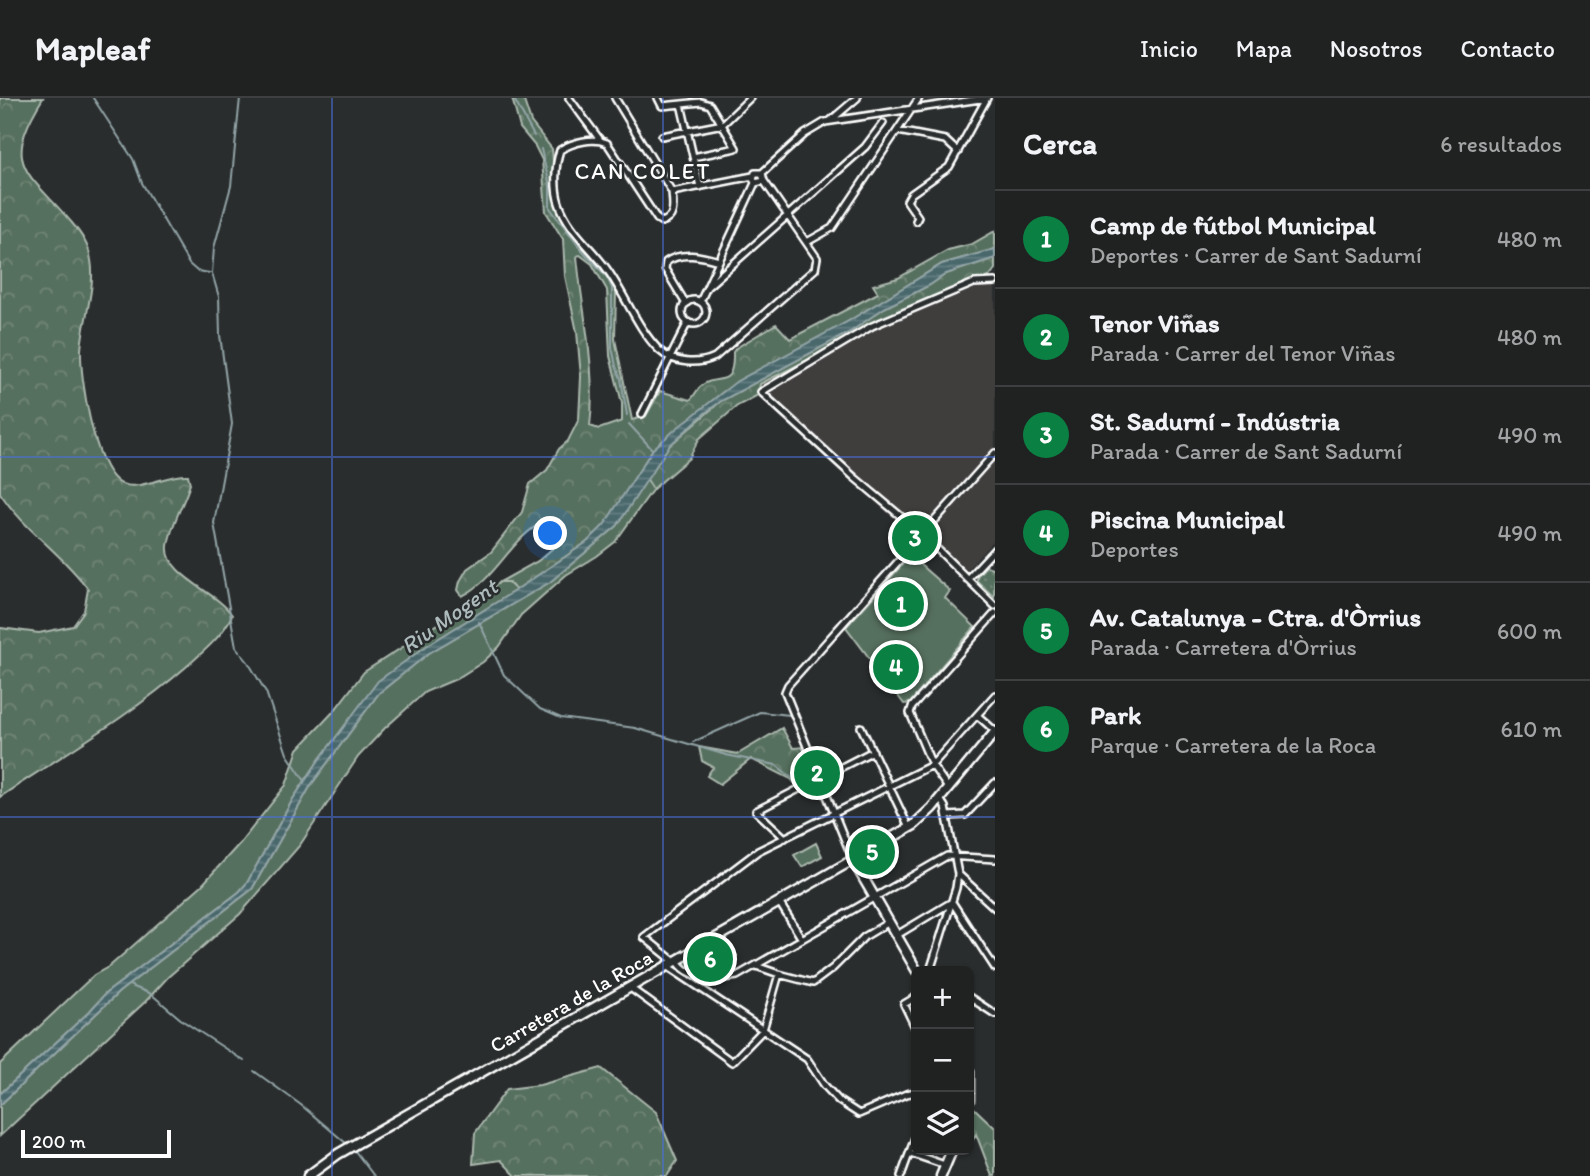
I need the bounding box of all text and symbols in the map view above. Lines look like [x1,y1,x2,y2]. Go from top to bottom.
text: Mapleaf [35,29,150,68]
text: Inicio [1140,34,1198,63]
text: Mapa [1236,34,1292,63]
text: Nosotros [1330,34,1422,63]
text: Contacto [1460,34,1555,63]
text: Cerca [1023,125,1097,162]
text: 6 resultados [1440,130,1562,158]
district label: CAN COLET [575,157,711,185]
text: Camp de fútbol Municipal [1090,209,1376,241]
text: 1 [1041,225,1051,253]
text: 480 m [1497,225,1562,253]
text: Deportes · Carrer de Sant Sadurní [1090,241,1422,269]
text: Tenor Viñas [1090,307,1220,339]
text: 2 [1040,323,1052,351]
text: 480 m [1497,323,1562,351]
text: Parada · Carrer del Tenor Viñas [1090,339,1395,367]
text: St. Sadurní - Indústria [1090,405,1340,437]
text: 3 [1040,421,1052,449]
text: 490 m [1497,421,1562,449]
text: Parada · Carrer de Sant Sadurní [1090,437,1402,465]
text: Piscina Municipal [1090,503,1285,535]
pin: 3 [892,512,938,564]
your location [533,516,567,550]
text: 4 [1039,519,1053,547]
text: 490 m [1497,519,1562,547]
text: Deportes [1090,535,1179,563]
water label: Riu Mogent [395,571,505,659]
pin: 1 [878,578,924,630]
text: Av. Catalunya - Ctra. d'Òrrius [1090,601,1421,633]
text: 5 [1040,617,1052,645]
text: 600 m [1497,617,1562,645]
text: Parada · Carretera d'Òrrius [1090,633,1357,661]
pin: 4 [873,641,919,693]
text: Park [1090,699,1141,731]
text: 6 [1040,715,1052,743]
text: 610 m [1500,715,1562,743]
text: Parque · Carretera de la Roca [1090,731,1376,759]
pin: 2 [794,747,840,799]
pin: 5 [849,826,895,878]
pin: 6 [687,933,733,985]
street label: Carretera de la Roca [485,944,657,1058]
map controls [911,966,974,1155]
button: + [911,966,974,1029]
button: − [911,1029,974,1092]
button: layers [911,1092,974,1155]
scale bar [21,1127,172,1159]
text: 200 m [32,1130,86,1153]

